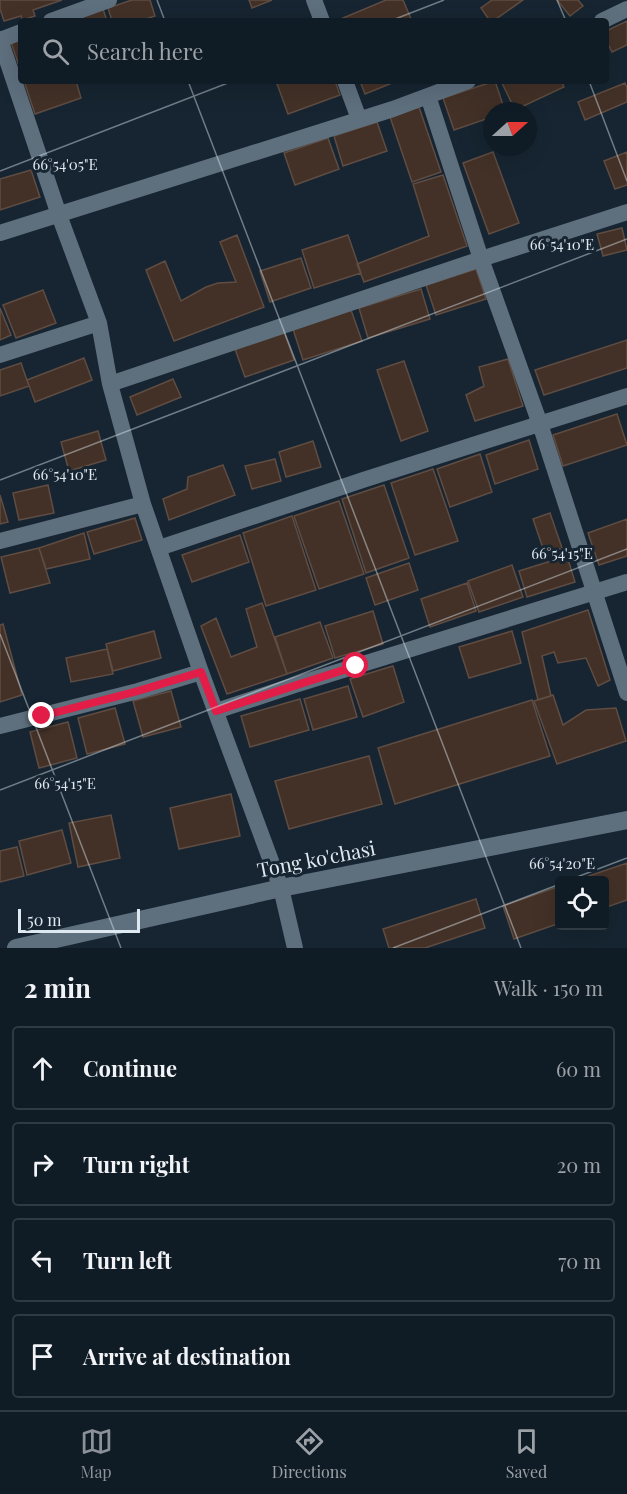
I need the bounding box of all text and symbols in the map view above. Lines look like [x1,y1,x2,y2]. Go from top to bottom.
search box [18,18,609,84]
icon: search [39,35,72,68]
text: Search here [87,36,203,66]
north arrow [483,102,537,156]
text: 66°54'05"E [32,154,98,174]
text: 66°54'10"E [530,234,594,254]
text: 66°54'10"E [33,464,97,484]
text: 66°54'15"E [531,543,593,563]
route start [342,652,368,678]
route end [28,702,54,728]
text: 66°54'15"E [34,773,96,793]
street label: Tong ko'chasi [255,833,378,883]
text: 66°54'20"E [529,853,595,873]
map controls [555,876,609,930]
button: locate [555,876,609,930]
scale bar [18,906,140,934]
text: 50 m [27,909,61,930]
text: 2 min [24,970,91,1005]
text: Walk · 150 m [494,974,603,1001]
icon: ahead [26,1052,59,1085]
text: Continue [83,1053,177,1083]
text: 60 m [556,1055,601,1082]
icon: right [26,1148,59,1181]
text: Turn right [83,1149,189,1179]
text: 20 m [557,1151,601,1178]
icon: left [26,1244,59,1277]
text: Turn left [83,1245,172,1275]
text: 70 m [558,1247,601,1274]
icon: arrive [26,1340,59,1373]
text: Arrive at destination [83,1341,291,1371]
tab: Map [80,1425,113,1482]
tab: Directions [272,1425,347,1482]
tab: Saved [506,1425,547,1482]

